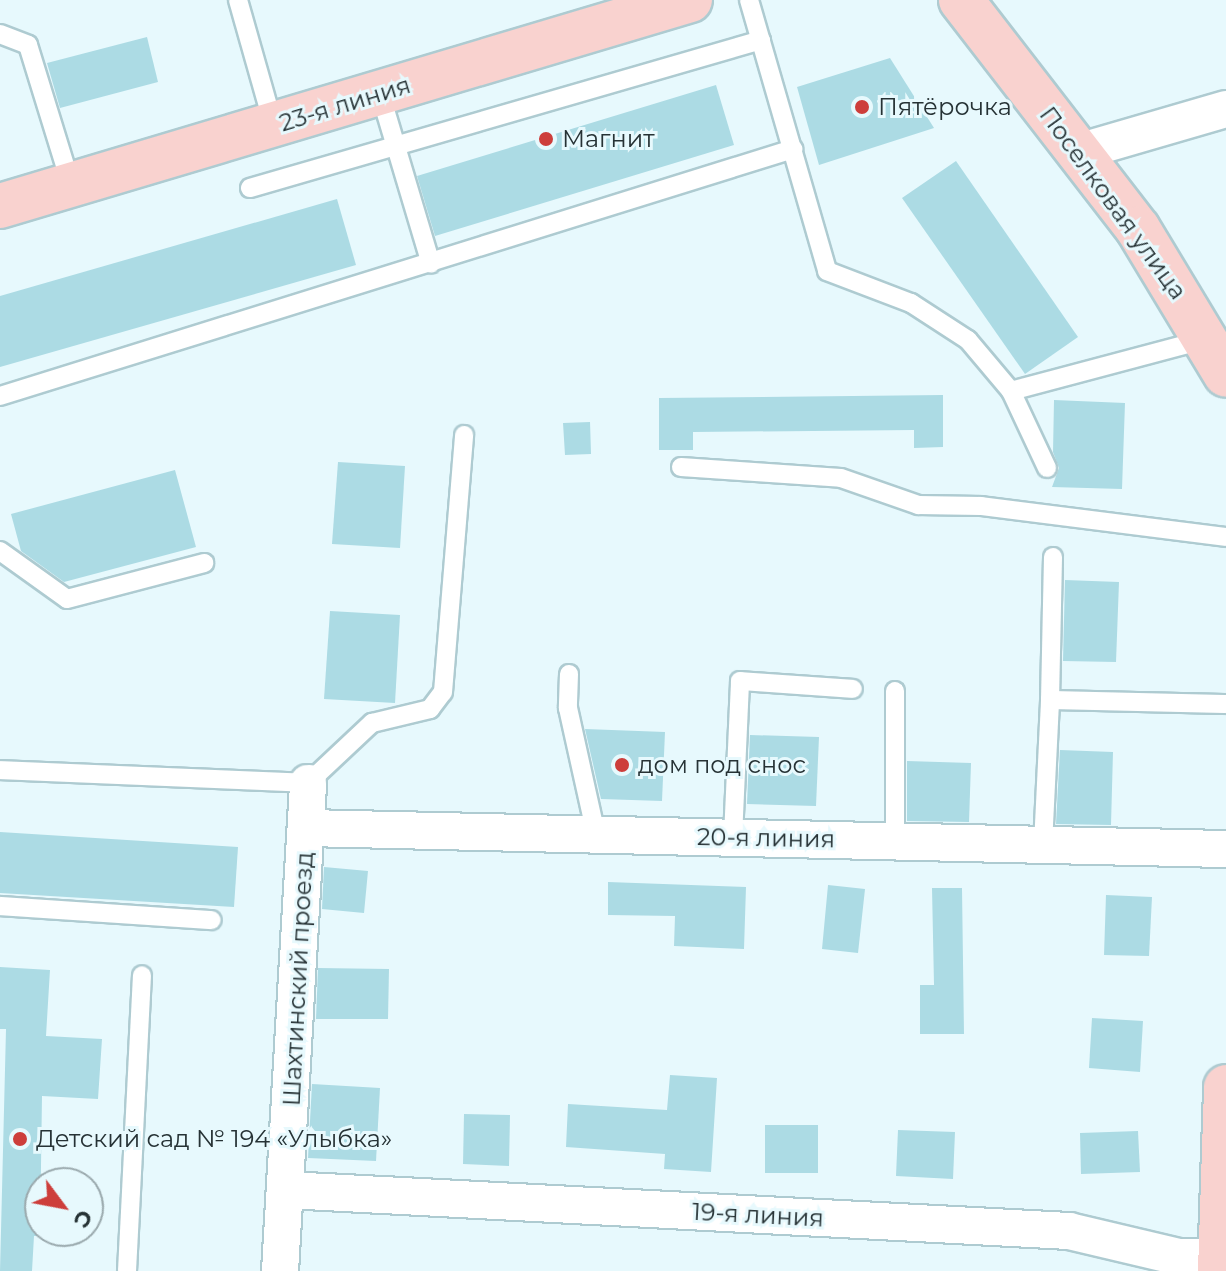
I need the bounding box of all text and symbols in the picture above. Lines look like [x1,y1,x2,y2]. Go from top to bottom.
street label: 23-я линия [276,70,414,138]
place label: Пятёрочка [878,93,1012,121]
marker: Пятёрочка [853,98,871,116]
street label: Поселковая улица [1033,101,1193,305]
place label: Магнит [562,125,655,153]
marker: Магнит [537,130,555,148]
place label: дом под снос [638,751,806,779]
marker: дом под снос [613,756,631,774]
street label: 20-я линия [697,822,835,854]
street label: Шахтинский проезд [277,851,319,1107]
place label: Детский сад № 194 «Улыбка» [36,1125,392,1153]
marker: Детский сад № 194 «Улыбка» [11,1130,29,1148]
north arrow [24,1167,104,1247]
street label: 19-я линия [691,1197,825,1233]
text: С [67,1205,99,1233]

